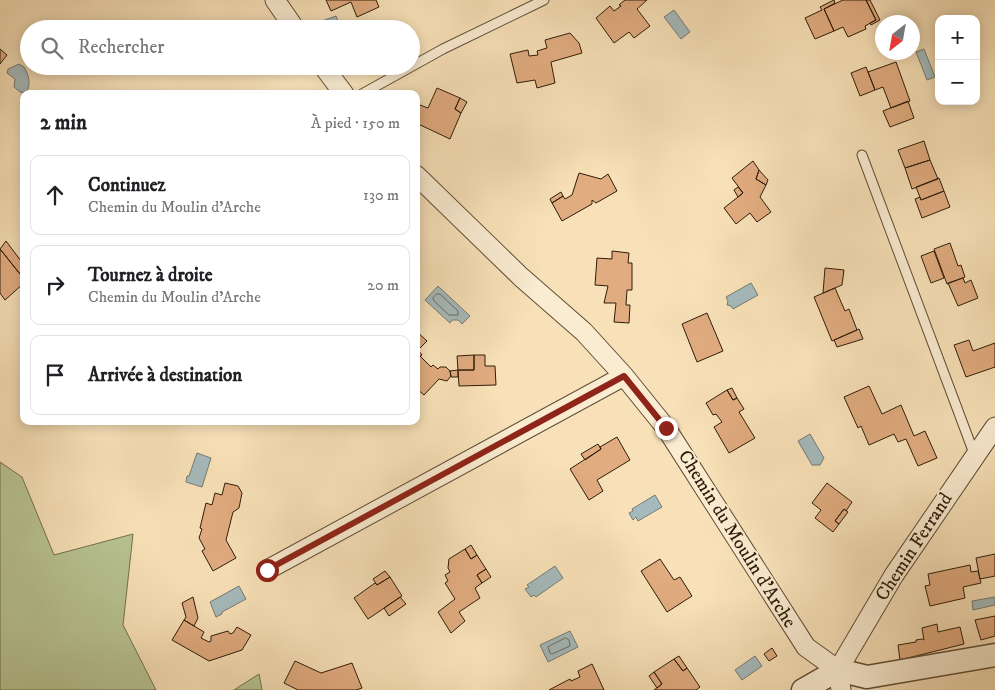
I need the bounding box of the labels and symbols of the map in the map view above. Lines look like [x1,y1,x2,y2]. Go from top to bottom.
north arrow [875,15,920,60]
route end [655,417,678,440]
street label: Chemin du Moulin d'Arche [673,446,801,632]
street label: Chemin Ferrand [871,488,958,605]
route start [256,559,279,582]

